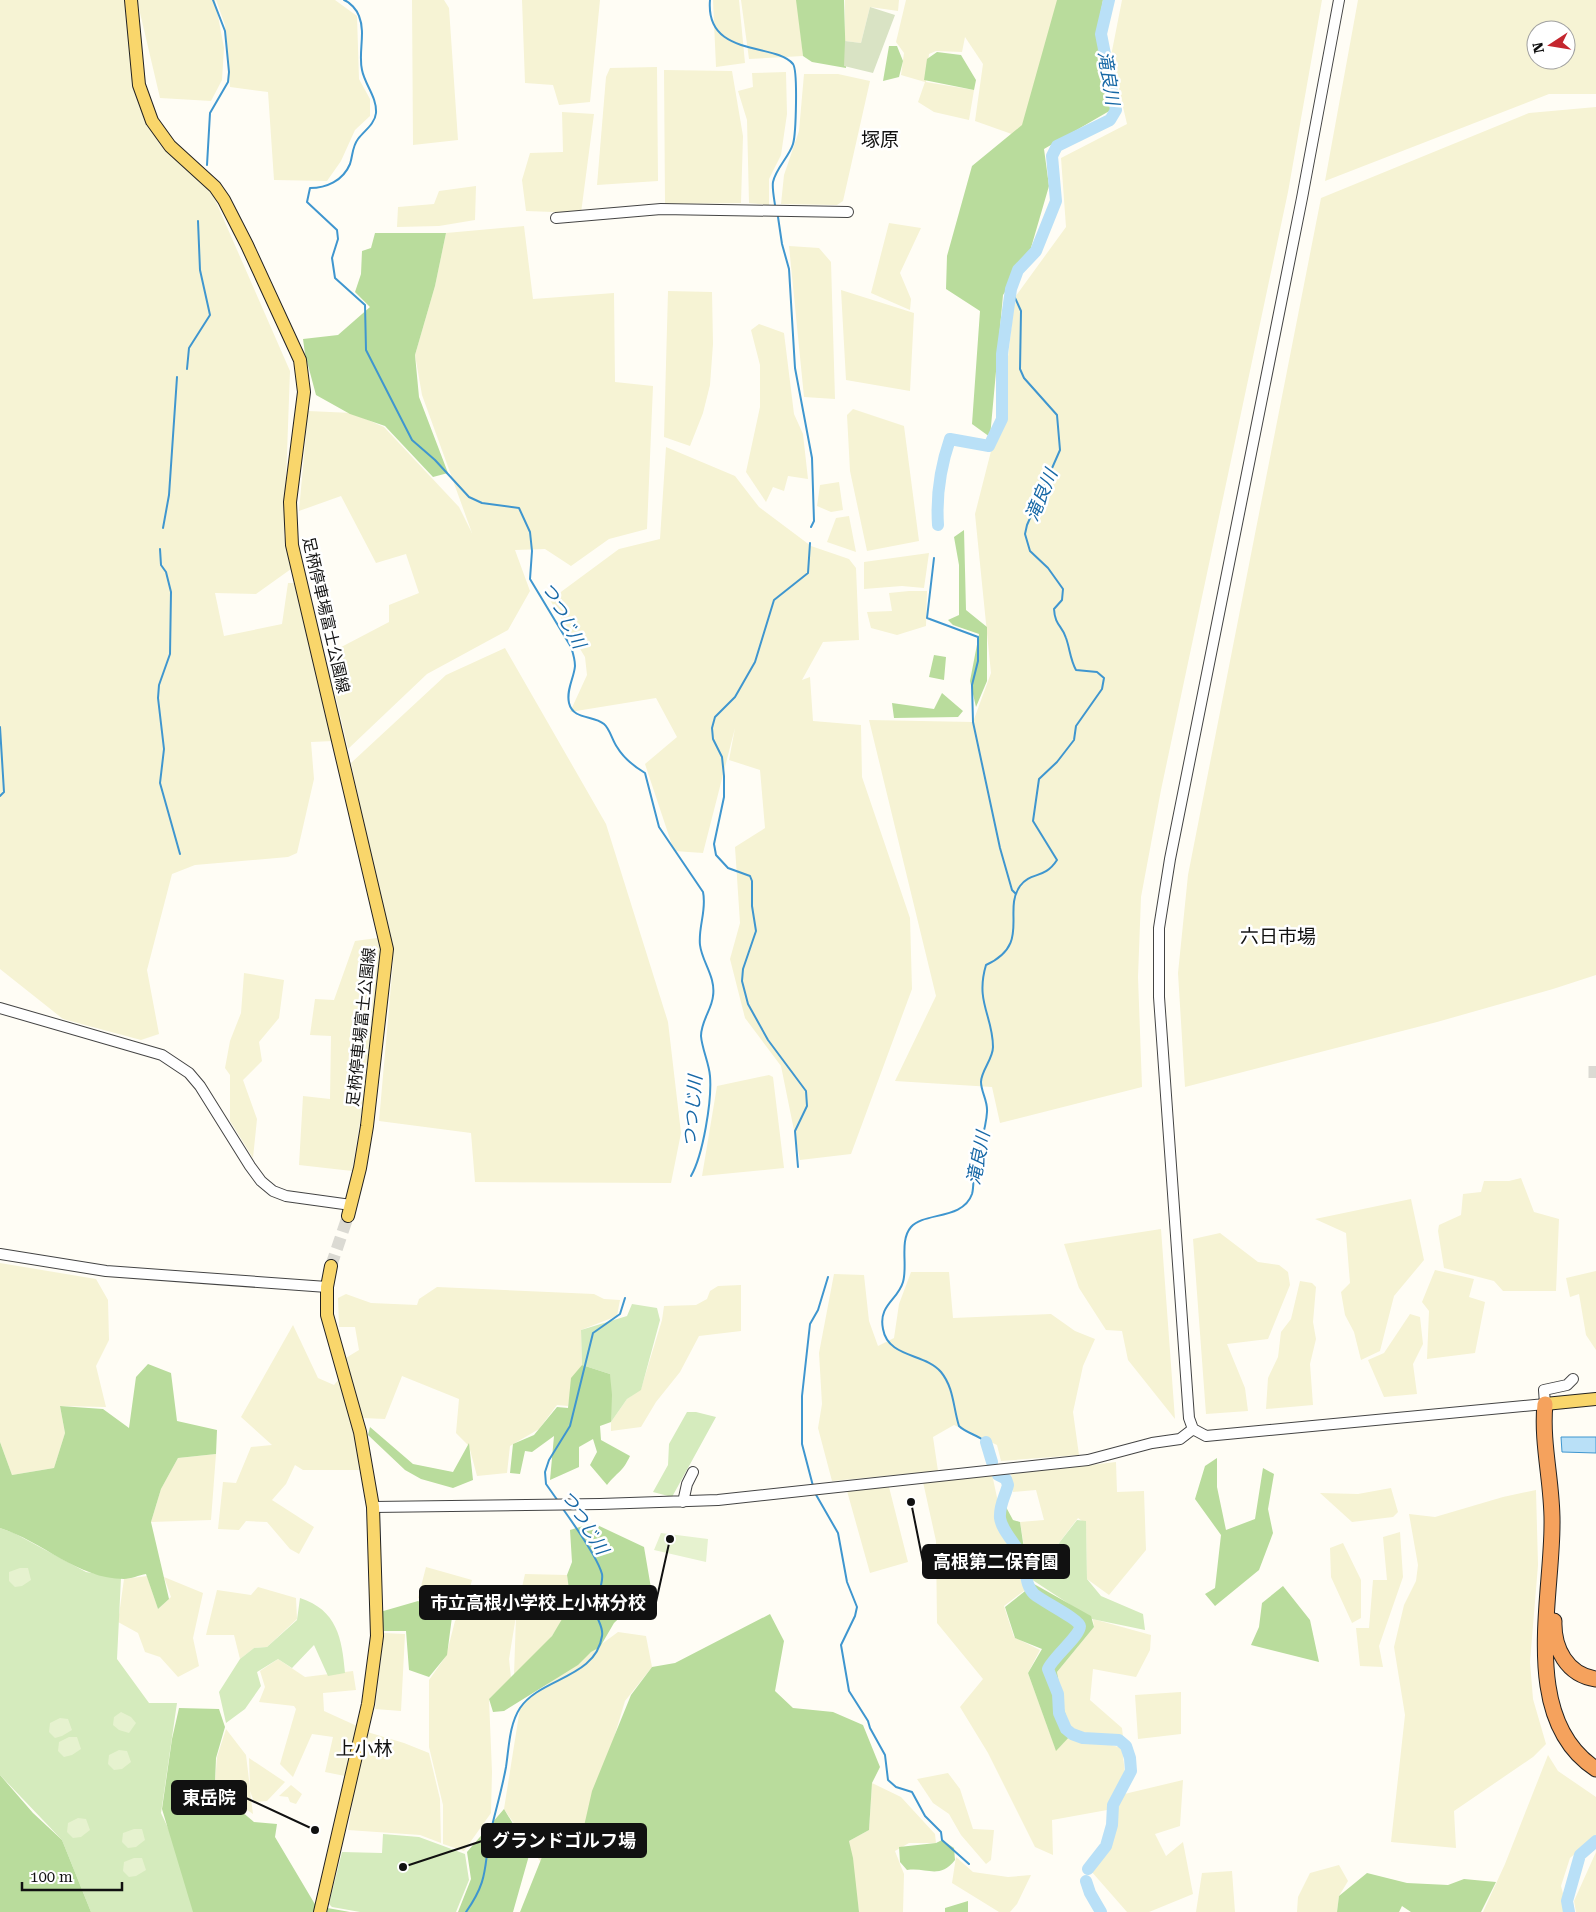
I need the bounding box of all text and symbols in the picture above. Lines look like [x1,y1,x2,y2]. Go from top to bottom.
north arrow [1526,20,1576,70]
text: N [1529,41,1547,55]
water label: 滝良川 [1094,50,1124,108]
district label: 塚原 [861,128,899,151]
water label: 滝良川 [1021,464,1062,524]
street label: 足柄停車場富士公園線 [299,535,353,695]
water label: つつじ川 [538,578,591,653]
district label: 六日市場 [1240,925,1316,948]
street label: 足柄停車場富士公園線 [343,946,379,1108]
water label: つつじ川 [678,1072,706,1148]
water label: 滝良川 [963,1128,994,1187]
water label: つつじ川 [557,1486,614,1560]
callout: 高根第二保育園 [923,1545,1069,1578]
text: 高根第二保育園 [933,1551,1059,1572]
callout: 市立高根小学校上小林分校 [420,1586,656,1619]
text: 市立高根小学校上小林分校 [430,1592,646,1613]
district label: 上小林 [335,1737,393,1760]
callout: 東岳院 [172,1781,246,1814]
text: 東岳院 [182,1787,236,1808]
callout: グランドゴルフ場 [482,1824,646,1857]
text: グランドゴルフ場 [492,1830,636,1851]
scale bar [22,1860,122,1892]
text: 100 m [30,1868,73,1886]

